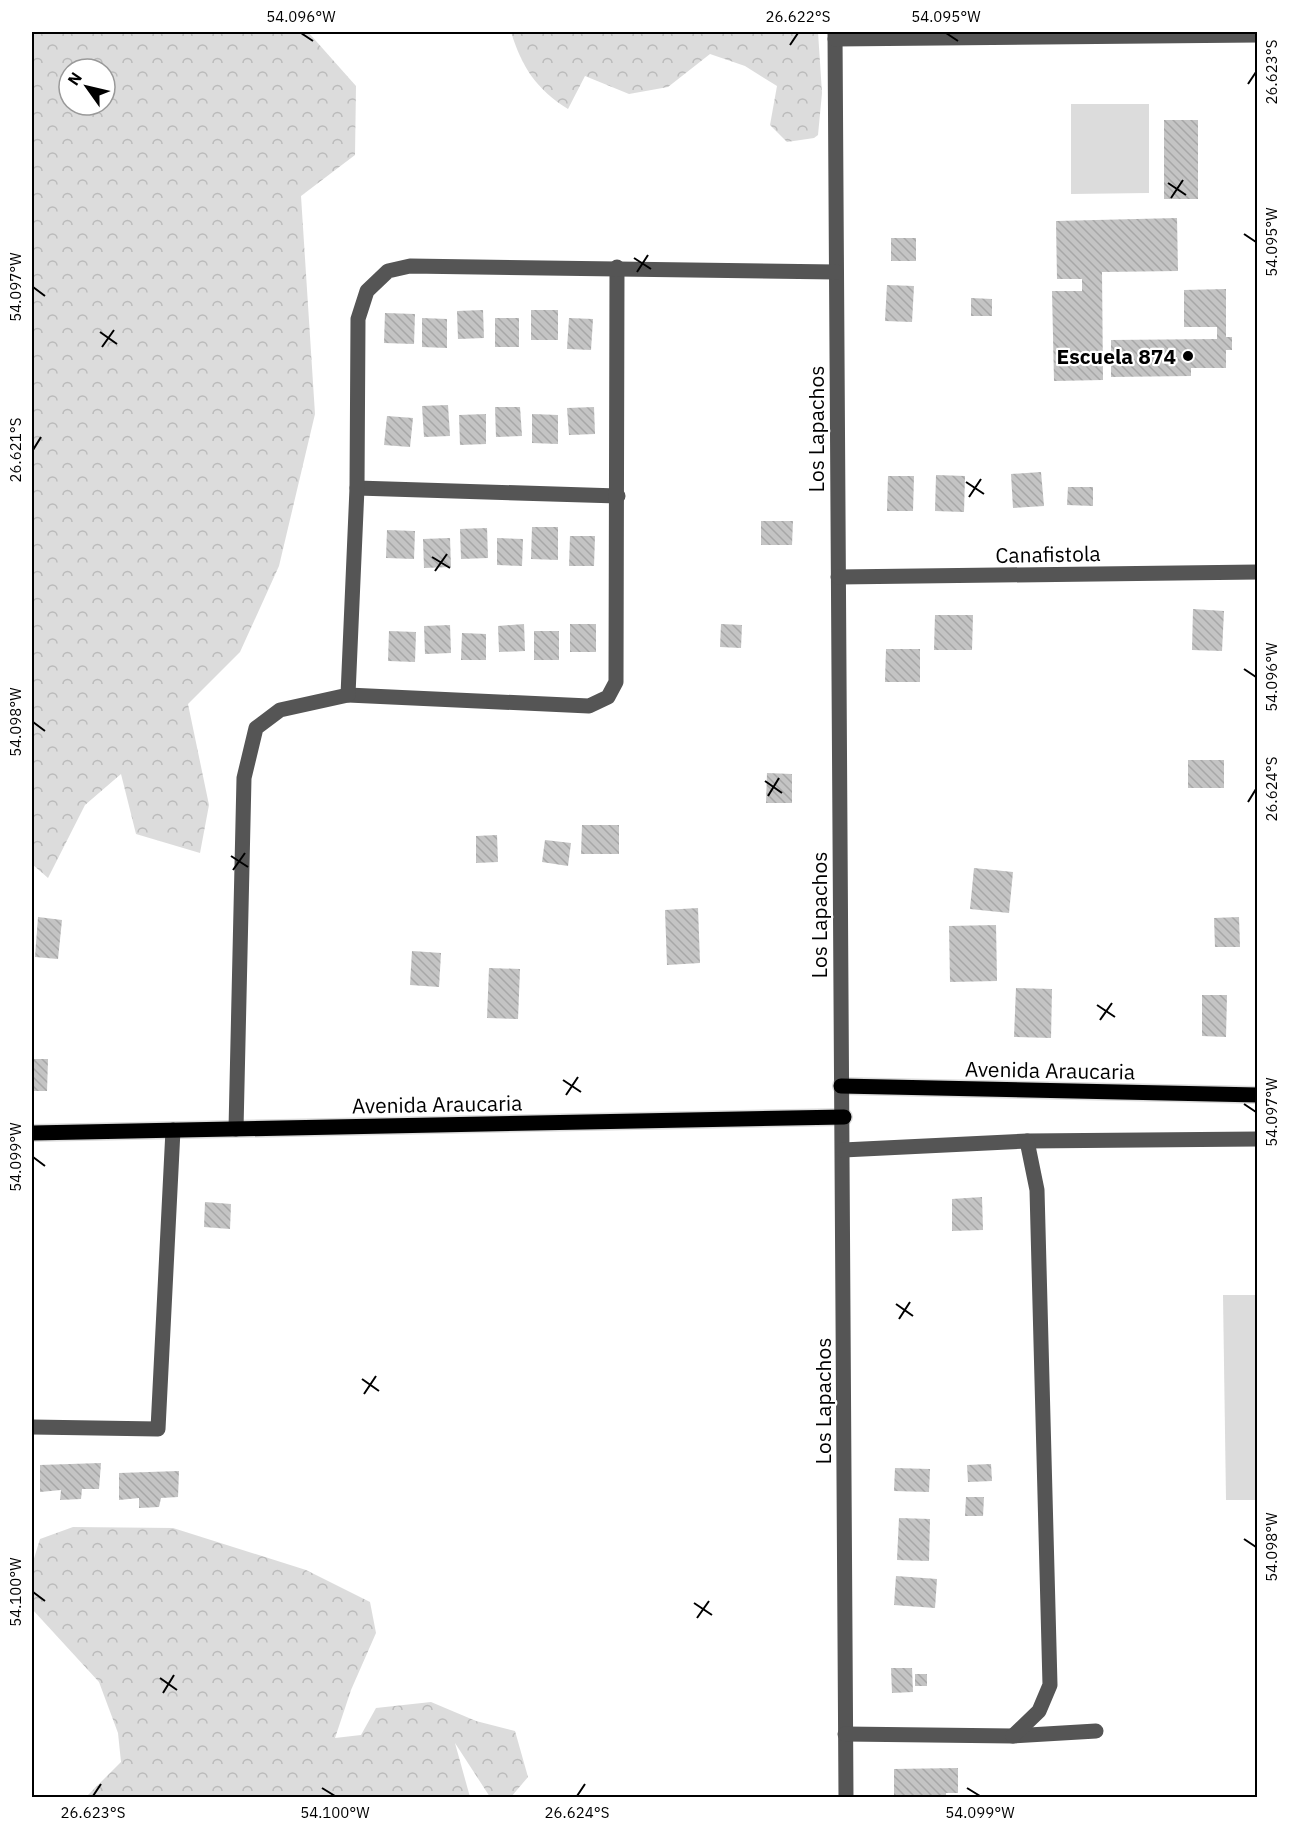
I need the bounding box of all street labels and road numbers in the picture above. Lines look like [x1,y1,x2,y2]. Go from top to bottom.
street label: Los Lapachos [802,366,830,492]
street label: Canafistola [995,539,1101,569]
street label: Los Lapachos [805,852,833,978]
street label: Avenida Araucaria [965,1055,1135,1085]
street label: Avenida Araucaria [352,1089,522,1119]
street label: Los Lapachos [809,1338,837,1464]

